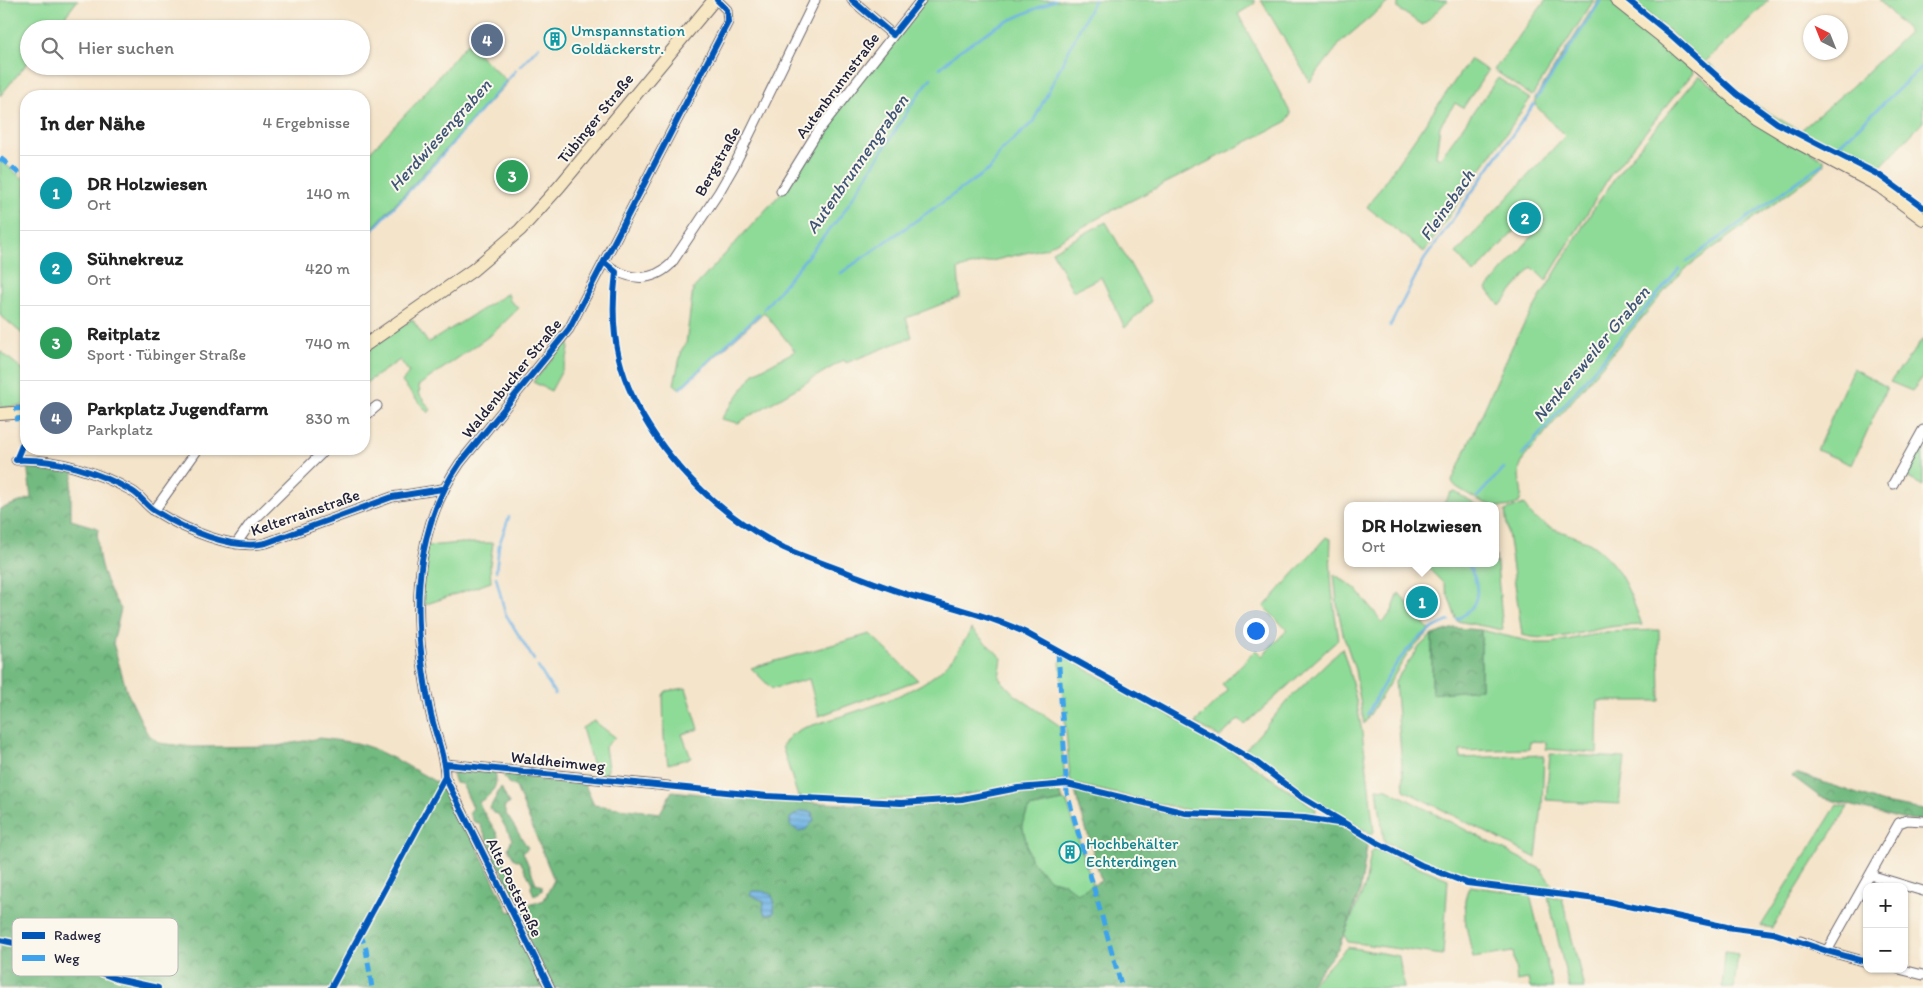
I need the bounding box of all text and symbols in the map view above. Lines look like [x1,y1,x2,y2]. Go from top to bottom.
north arrow [1803,15,1848,60]
search box [20,20,370,75]
pin: 4 [471,21,503,59]
place label: Umspannstation Goldäckerstr. [571,21,685,58]
building icon: Umspannstation Goldäckerstr. [543,27,567,51]
street label: Autenbrunnstraße [791,29,883,142]
icon: search [38,34,66,62]
text: Hier suchen [78,36,174,59]
street label: Tübinger Straße [553,69,638,167]
water label: Herdwiesengraben [384,74,497,196]
water label: Autenbrunnengraben [801,90,913,238]
text: In der Nähe [40,110,145,135]
text: 4 Ergebnisse [262,113,350,132]
street label: Bergstraße [690,123,745,200]
pin: 3 [496,157,528,195]
water label: Fleinsbach [1415,165,1480,245]
text: DR Holzwiesen [87,172,207,195]
text: 1 [52,184,60,203]
text: 140 m [306,184,350,203]
text: Ort [87,195,111,214]
pin: 2 [1509,199,1541,237]
text: Sühnekreuz [87,247,183,270]
text: 2 [52,259,60,278]
text: 420 m [305,259,350,278]
text: Ort [87,270,111,289]
water label: Nenkersweiler Graben [1528,281,1655,427]
street label: Waldenbucher Straße [457,314,566,442]
text: Reitplatz [87,322,160,345]
text: 3 [52,334,60,353]
text: 740 m [306,334,350,353]
text: Sport · Tübinger Straße [87,345,246,364]
text: Parkplatz Jugendfarm [87,397,268,420]
text: 4 [51,409,61,428]
text: 830 m [306,409,350,428]
text: Parkplatz [87,420,153,439]
street label: Kelterrainstraße [248,485,362,540]
popup [1344,502,1499,567]
text: DR Holzwiesen [1361,514,1482,537]
text: Ort [1361,537,1385,556]
pin: 1 [1406,583,1438,621]
your location [1243,618,1269,644]
street label: Waldheimweg [510,747,607,776]
place label: Hochbehälter Echterdingen [1086,834,1179,871]
street label: Alte Poststraße [482,835,547,940]
building icon: Hochbehälter Echterdingen [1058,840,1082,864]
map controls [1863,883,1908,973]
button: + [1863,883,1908,928]
legend [12,918,178,976]
text: Radweg [54,927,102,944]
button: − [1863,928,1908,973]
text: Weg [54,950,80,967]

